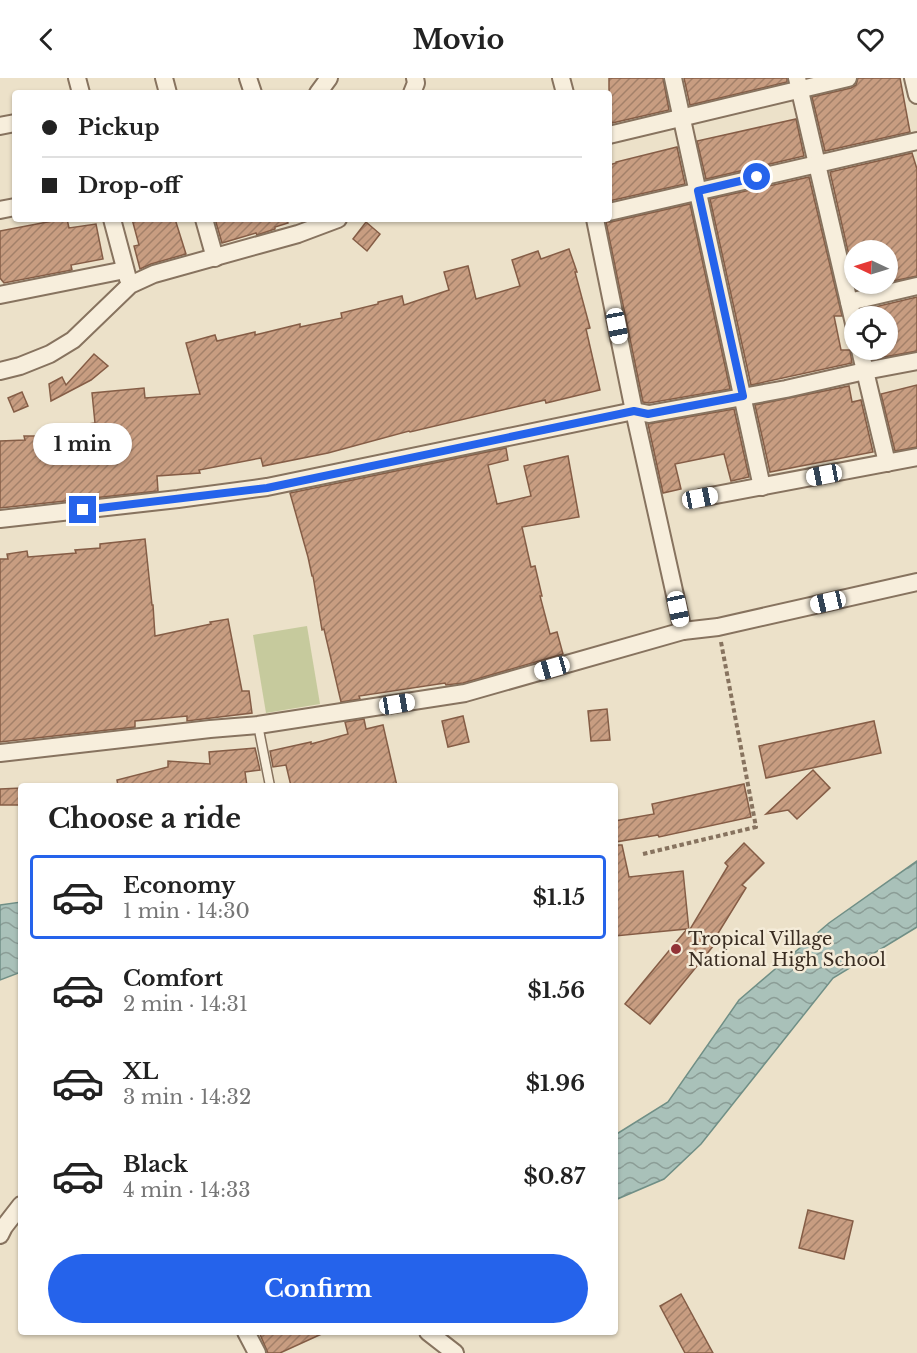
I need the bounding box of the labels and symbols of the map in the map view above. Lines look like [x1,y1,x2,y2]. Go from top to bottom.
route start [743,163,770,190]
north arrow [844,240,898,294]
car [605,307,629,345]
callout: 1 min [34,423,132,465]
car [805,463,843,487]
car [681,486,719,510]
route end [69,496,96,523]
car [808,589,848,615]
car [665,590,691,628]
car [532,654,572,682]
car [378,692,416,716]
place label: Tropical Village National High School [688,928,886,971]
marker: Tropical Village National High School [669,942,683,956]

